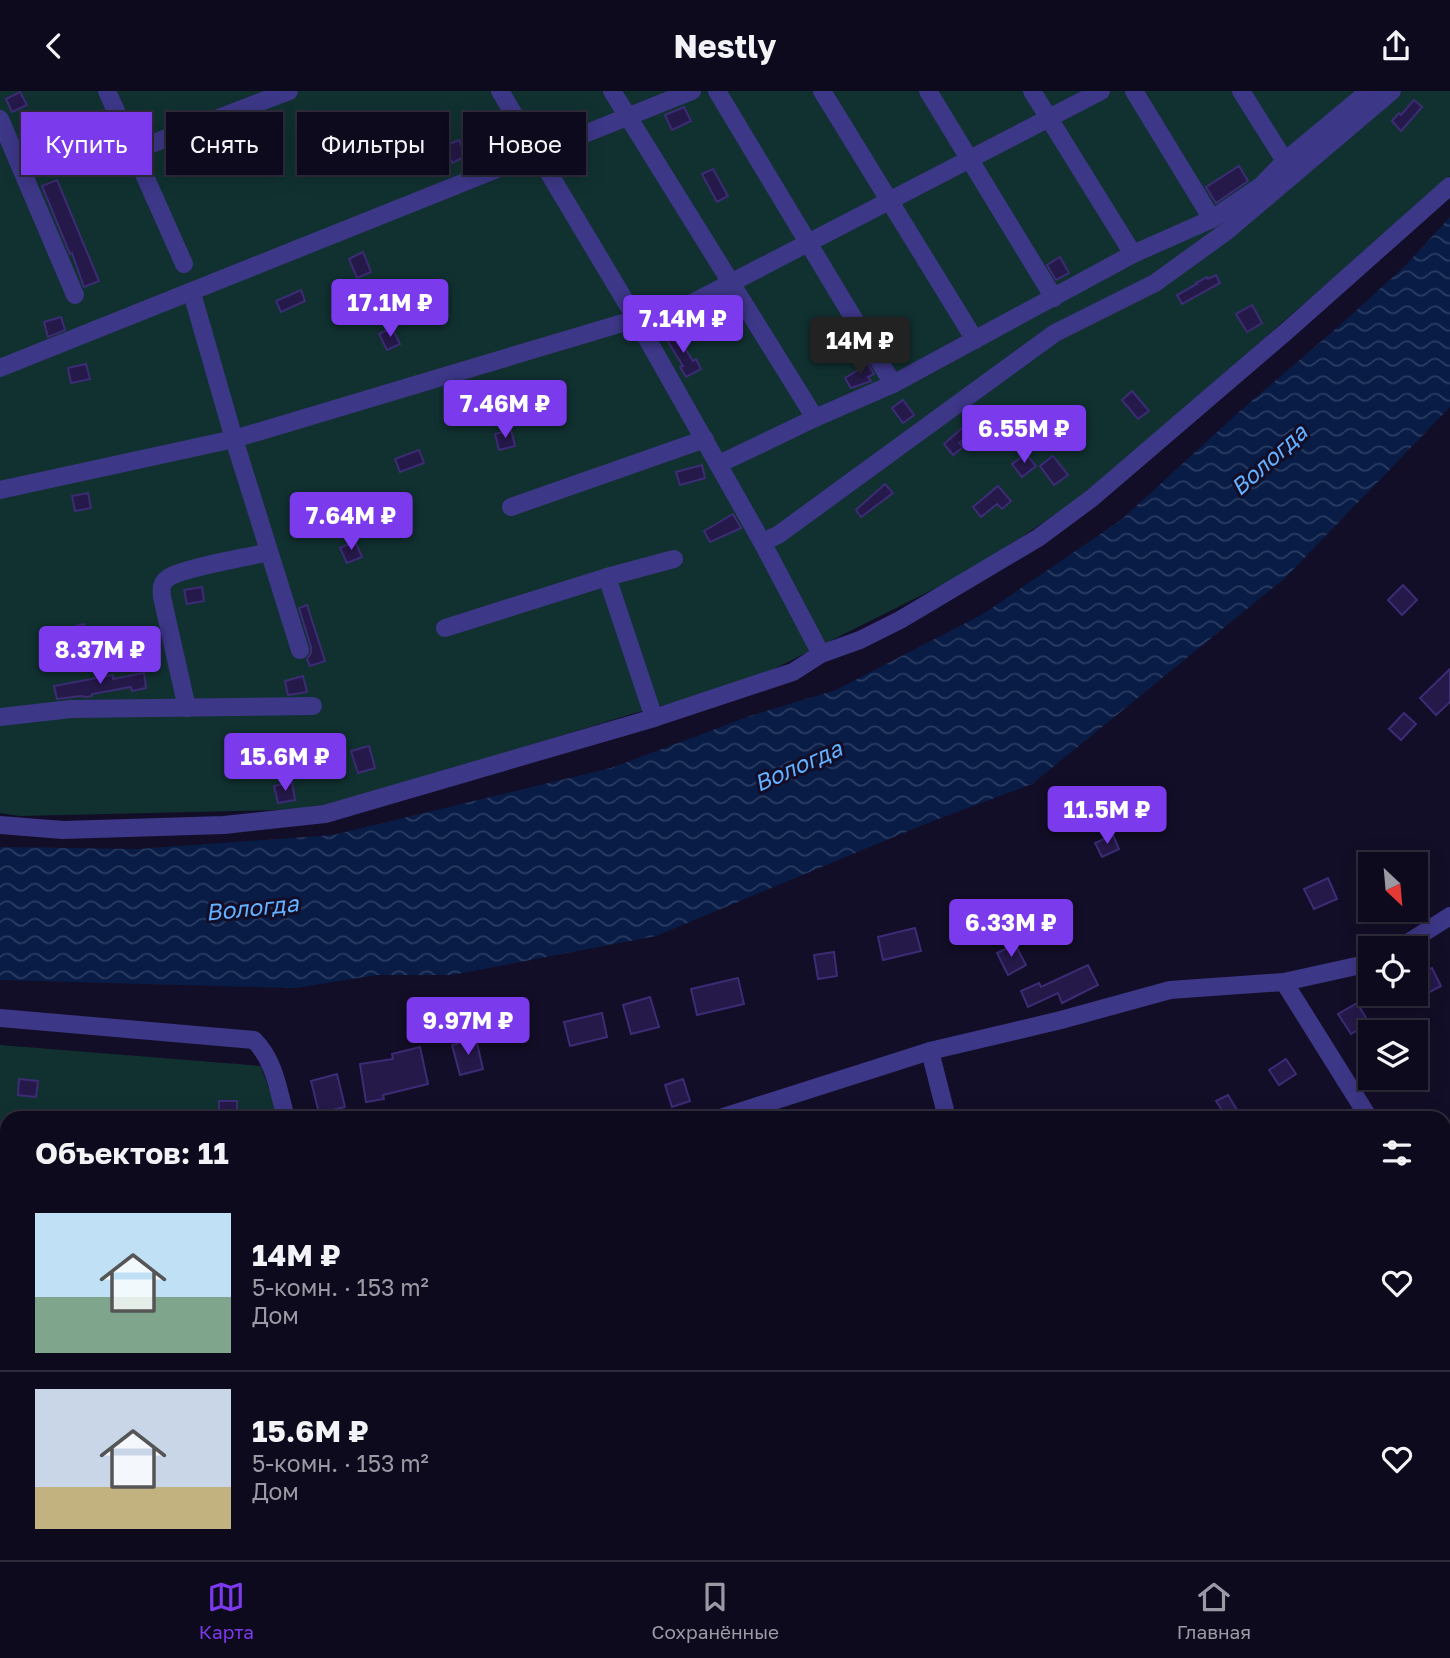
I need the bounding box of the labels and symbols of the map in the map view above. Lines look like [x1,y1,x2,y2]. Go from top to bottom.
pin: 17.1M ₽ [325,279,455,339]
pin: 7.14M ₽ [618,295,748,355]
pin: 14M ₽ [811,317,909,377]
pin: 7.46M ₽ [440,381,570,440]
pin: 6.55M ₽ [959,405,1089,465]
water label: Вологда [1224,417,1313,501]
pin: 7.64M ₽ [286,493,416,552]
pin: 8.37M ₽ [35,627,165,686]
pin: 15.6M ₽ [220,733,350,793]
water label: Вологда [749,733,847,797]
pin: 11.5M ₽ [1042,787,1172,846]
north arrow [1358,852,1428,922]
water label: Вологда [204,888,301,926]
pin: 6.33M ₽ [946,899,1076,959]
pin: 9.97M ₽ [403,997,533,1057]

